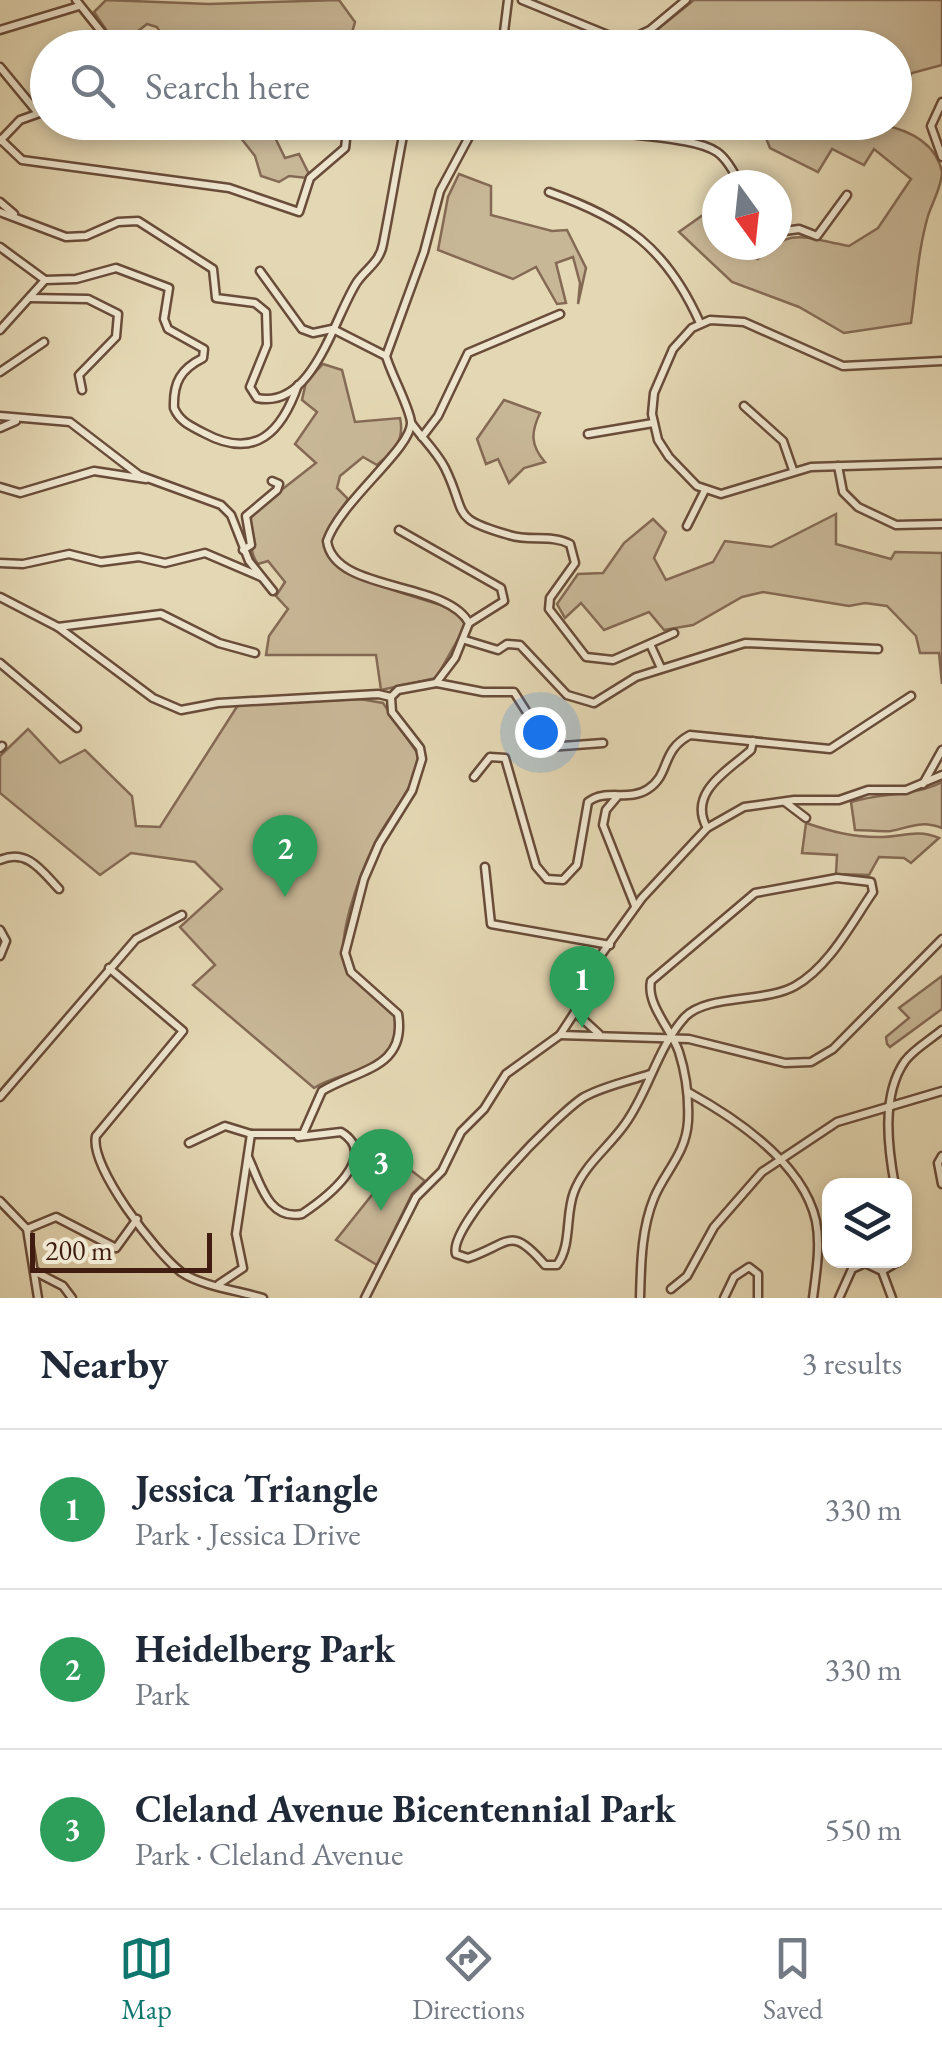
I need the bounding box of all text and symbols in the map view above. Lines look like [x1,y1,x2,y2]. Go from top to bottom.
search box [30,30,912,140]
icon: search [65,58,120,113]
text: Search here [145,61,310,110]
north arrow [702,170,792,260]
your location [515,707,566,758]
pin: 2 [252,814,318,897]
pin: 1 [550,946,614,1028]
pin: 3 [348,1128,414,1211]
map controls [822,1178,912,1268]
button: layers [822,1178,912,1268]
scale bar [30,1228,212,1272]
text: 200 m [45,1232,113,1268]
text: Nearby [40,1336,169,1391]
text: 3 results [802,1342,902,1384]
text: Jessica Triangle [135,1464,378,1513]
text: 1 [64,1488,81,1530]
text: 330 m [825,1488,902,1530]
text: Park · Jessica Drive [135,1513,361,1555]
text: Heidelberg Park [135,1624,395,1673]
text: 2 [64,1648,81,1690]
text: 330 m [825,1648,902,1690]
text: Park [135,1673,190,1715]
text: Cleland Avenue Bicentennial Park [135,1784,675,1833]
text: 3 [64,1808,81,1850]
text: 550 m [825,1808,902,1850]
text: Park · Cleland Avenue [135,1833,403,1875]
tab: Map [119,1931,174,2027]
tab: Directions [412,1931,525,2027]
tab: Saved [763,1931,823,2027]

